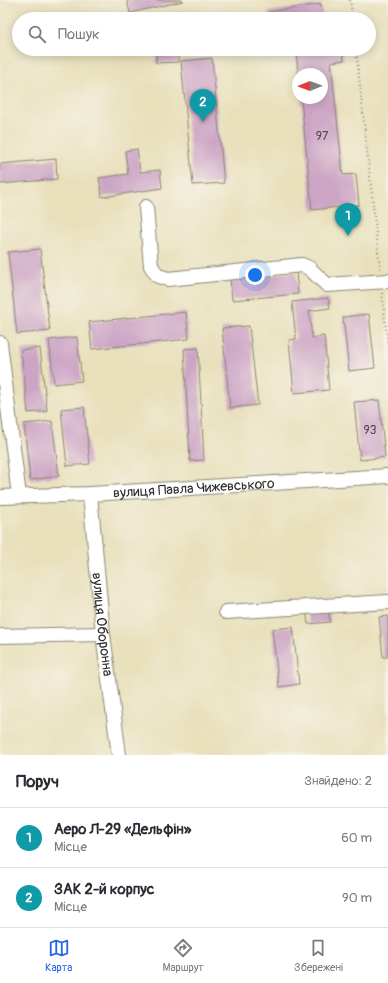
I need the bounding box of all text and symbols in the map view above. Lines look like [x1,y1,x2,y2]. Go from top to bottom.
search box [12,12,376,56]
icon: search [26,23,48,45]
text: Пошук [58,25,100,44]
north arrow [292,68,328,104]
pin: 2 [190,89,216,122]
house number: 97 [316,129,329,144]
pin: 1 [335,203,361,236]
your location [245,265,265,285]
house number: 93 [364,423,377,438]
street label: вулиця Павла Чижевського [113,474,275,501]
street label: вулиця Оборонна [89,572,117,677]
text: Поруч [16,771,59,792]
text: Знайдено: 2 [304,773,372,789]
text: Аеро Л-29 «Дельфін» [54,820,191,839]
text: 1 [26,830,32,846]
text: 60 m [341,830,372,846]
text: Місце [54,839,87,855]
text: ЗАК 2-й корпус [54,880,154,899]
text: 2 [25,890,33,906]
text: 90 m [342,890,372,906]
text: Місце [54,899,87,915]
tab: Карта [45,937,72,974]
tab: Маршрут [162,937,204,974]
tab: Збережені [294,937,343,974]

